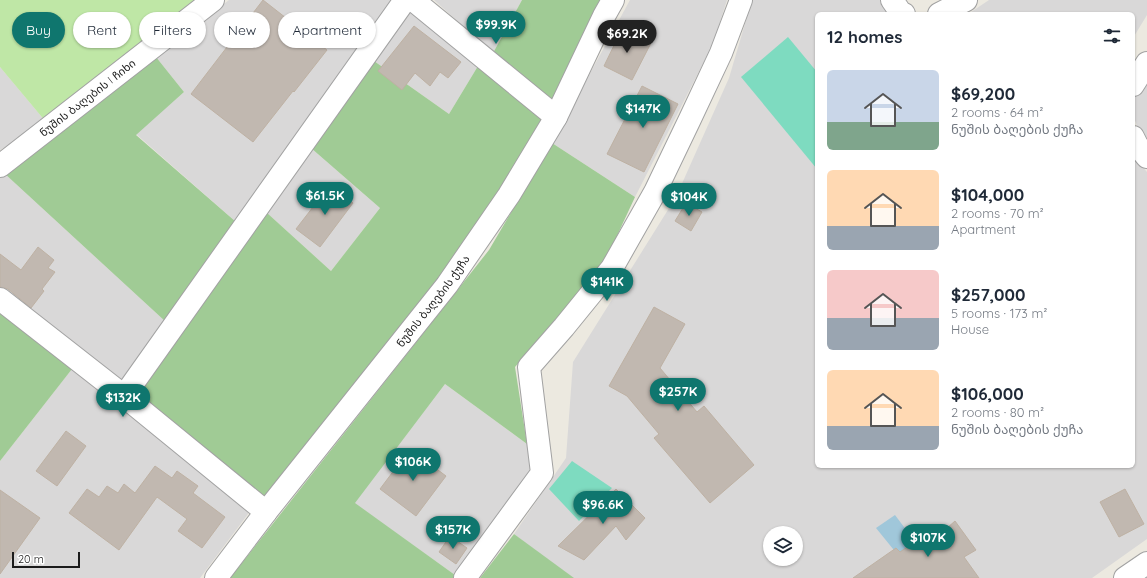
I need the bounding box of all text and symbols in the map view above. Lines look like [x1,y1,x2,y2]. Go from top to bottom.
pin: $99.9K [463,11,529,45]
chip: Buy [12,12,65,48]
chip: Rent [73,12,131,48]
chip: Filters [139,12,206,48]
chip: New [214,12,270,48]
chip: Apartment [278,12,376,48]
text: $99.9K [475,16,517,32]
pin: $69.2K [594,20,660,54]
text: $69.2K [607,25,647,41]
icon: filters [1101,25,1123,47]
text: 12 homes [827,26,903,47]
street label: ნუშის ბაღების I ჩიხი [37,56,138,140]
text: $69,200 [951,83,1015,104]
icon: home [859,86,907,134]
pin: $147K [615,95,671,129]
text: $147K [625,100,661,116]
text: 2 rooms · 64 m² [951,104,1043,120]
text: ნუშის ბაღების ქუჩა [951,121,1083,137]
pin: $61.5K [292,182,358,216]
pin: $104K [661,183,717,217]
text: $104,000 [951,184,1024,205]
icon: home [859,186,907,234]
text: $61.5K [306,187,345,203]
text: $104K [671,188,707,204]
text: 2 rooms · 70 m² [951,205,1044,221]
text: Apartment [951,221,1016,237]
street label: ნუშის ბაღების ქუჩა [393,252,473,350]
pin: $141K [579,268,635,302]
text: $141K [590,273,624,289]
text: $257,000 [951,284,1025,305]
icon: home [859,286,907,334]
text: 5 rooms · 173 m² [951,305,1047,321]
text: House [951,321,989,337]
pin: $257K [650,378,706,412]
text: $257K [659,383,697,399]
text: $106,000 [951,383,1024,404]
pin: $132K [95,384,151,418]
icon: home [859,386,907,434]
text: $132K [105,389,141,405]
text: 2 rooms · 80 m² [951,404,1044,420]
text: ნუშის ბაღების ქუჩა [951,421,1083,437]
pin: $106K [385,448,441,482]
text: $106K [395,453,431,469]
pin: $96.6K [570,491,636,525]
text: $96.6K [582,496,624,512]
pin: $157K [425,516,481,550]
text: $157K [435,521,471,537]
pin: $107K [900,524,956,558]
map controls [763,526,803,566]
button: layers [763,526,803,566]
text: $107K [910,529,946,545]
scale bar [12,550,80,569]
text: 20 m [18,552,44,566]

